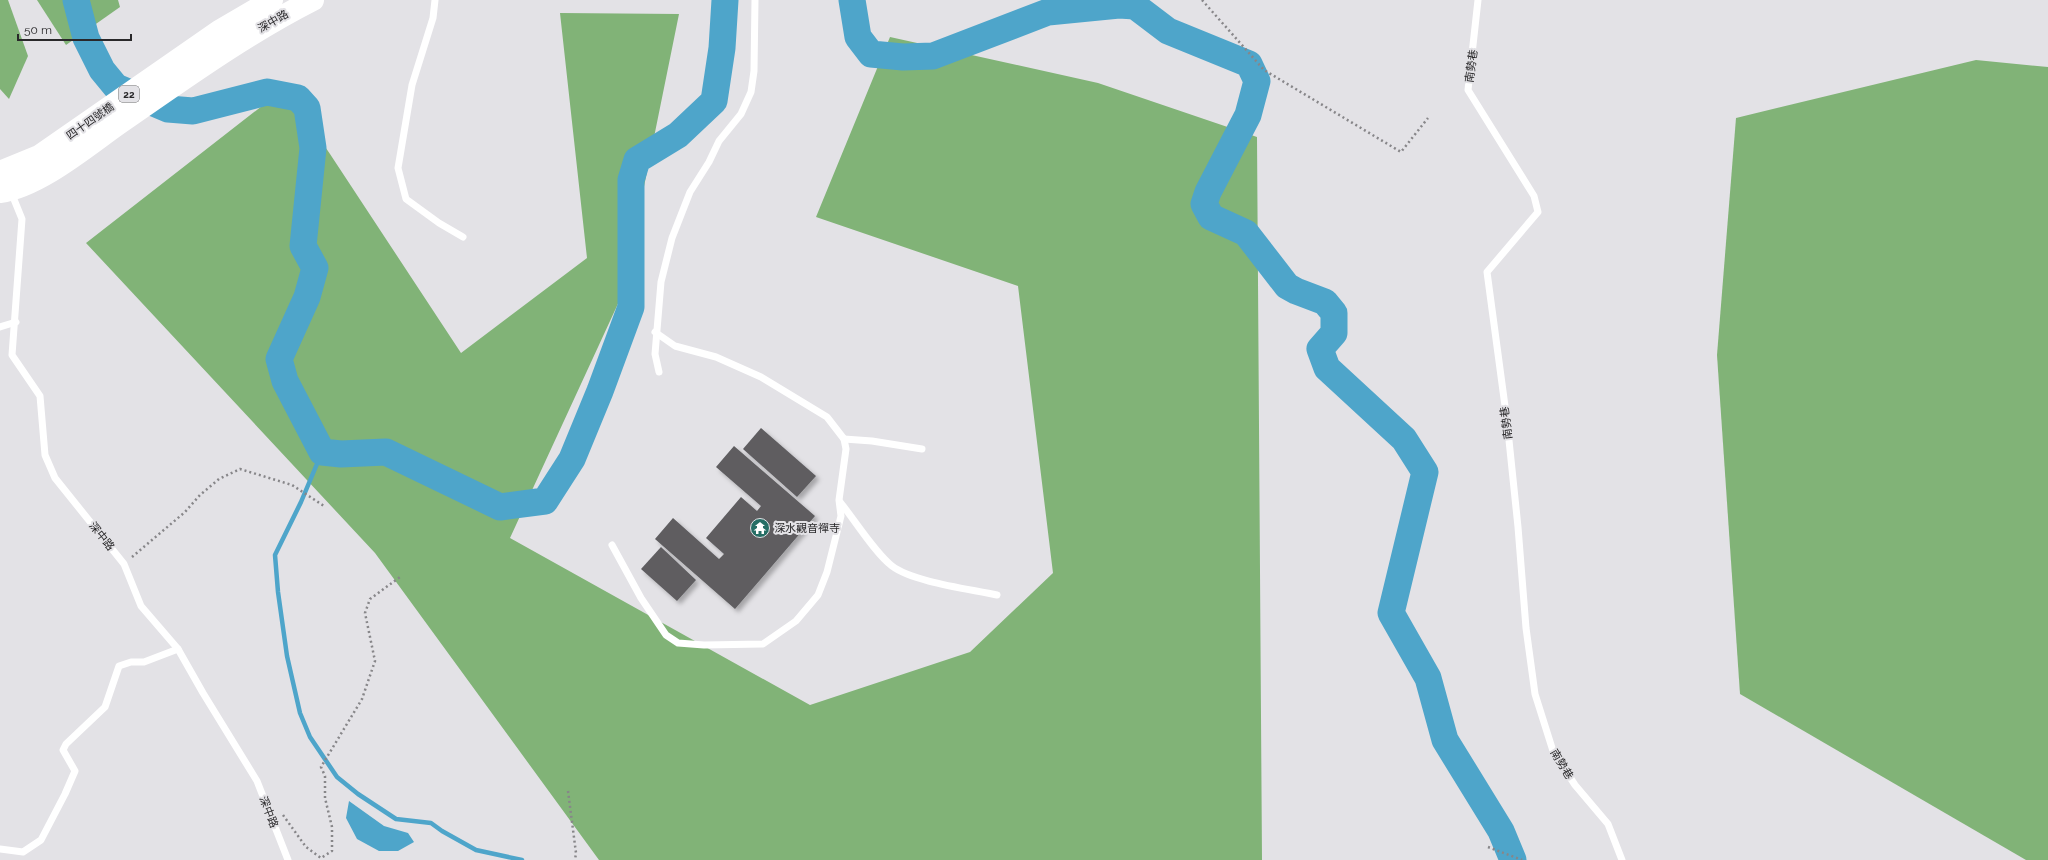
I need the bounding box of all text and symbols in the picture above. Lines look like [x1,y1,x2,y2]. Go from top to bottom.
street label: 深中路 [256,8,291,35]
scale bar [18,16,131,42]
text: 50 m [24,23,52,37]
street label: 南勢巷 [1463,49,1480,83]
road number: 22 [119,86,139,102]
street label: 四十四號橋 [64,100,117,143]
street label: 南勢巷 [1498,406,1515,440]
temple icon: 深水觀音禪寺 [749,517,771,539]
street label: 深中路 [86,519,117,553]
place label: 深水觀音禪寺 [774,522,840,535]
street label: 南勢巷 [1548,747,1576,782]
street label: 深中路 [257,794,281,830]

